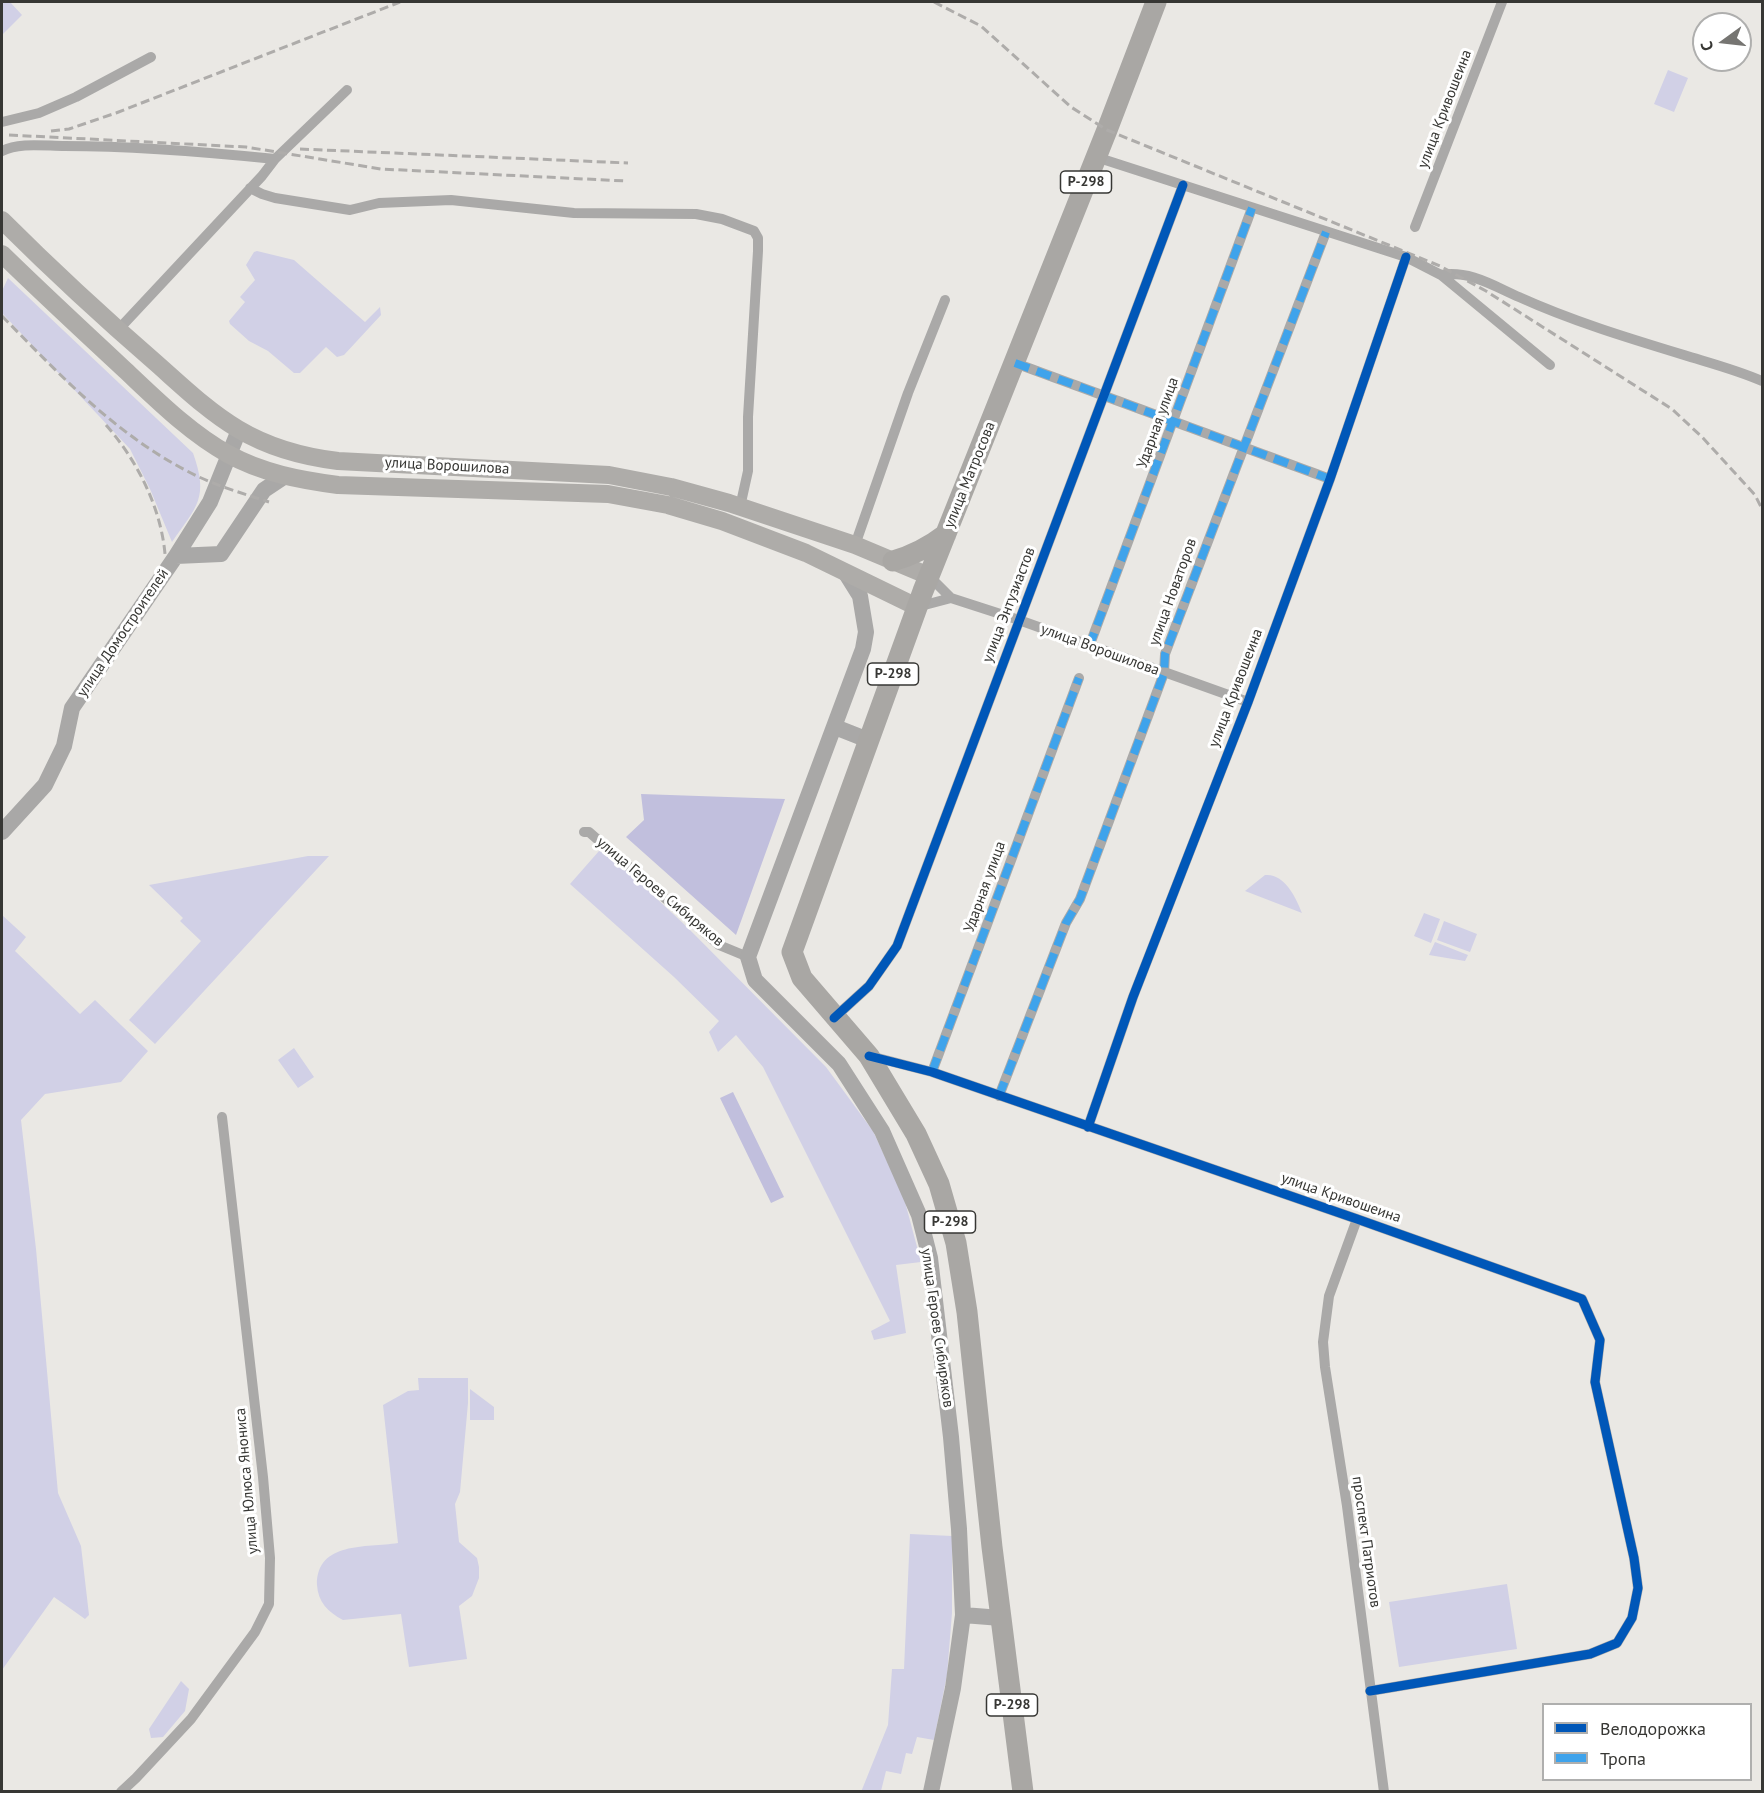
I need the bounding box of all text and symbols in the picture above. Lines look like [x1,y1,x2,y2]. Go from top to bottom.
north arrow [1692,12,1752,72]
text: С [1696,39,1717,53]
street label: улица Кривошеина [1414,47,1476,171]
road number: Р-298 [1060,171,1112,193]
street label: Ударная улица [1133,375,1183,471]
street label: улица Матросова [940,419,1000,531]
street label: улица Ворошилова [384,454,510,478]
street label: улица Новаторов [1145,536,1201,648]
street label: улица Энтузиастов [979,545,1039,665]
street label: улица Домостроителей [73,565,173,701]
street label: улица Ворошилова [1038,620,1162,680]
street label: улица Кривошеина [1205,626,1267,750]
road number: Р-298 [868,663,918,685]
street label: улица Героев Сибиряков [593,833,727,951]
street label: Ударная улица [960,839,1010,935]
street label: улица Кривошеина [1279,1169,1403,1227]
road number: Р-298 [924,1211,976,1233]
street label: улица Героев Сибиряков [917,1247,957,1409]
street label: улица Юлюса Янониса [232,1407,262,1555]
street label: проспект Патриотов [1348,1475,1384,1609]
road number: Р-298 [986,1694,1038,1716]
legend [1542,1703,1752,1781]
text: Велодорожка [1600,1717,1706,1740]
text: Тропа [1600,1747,1646,1770]

